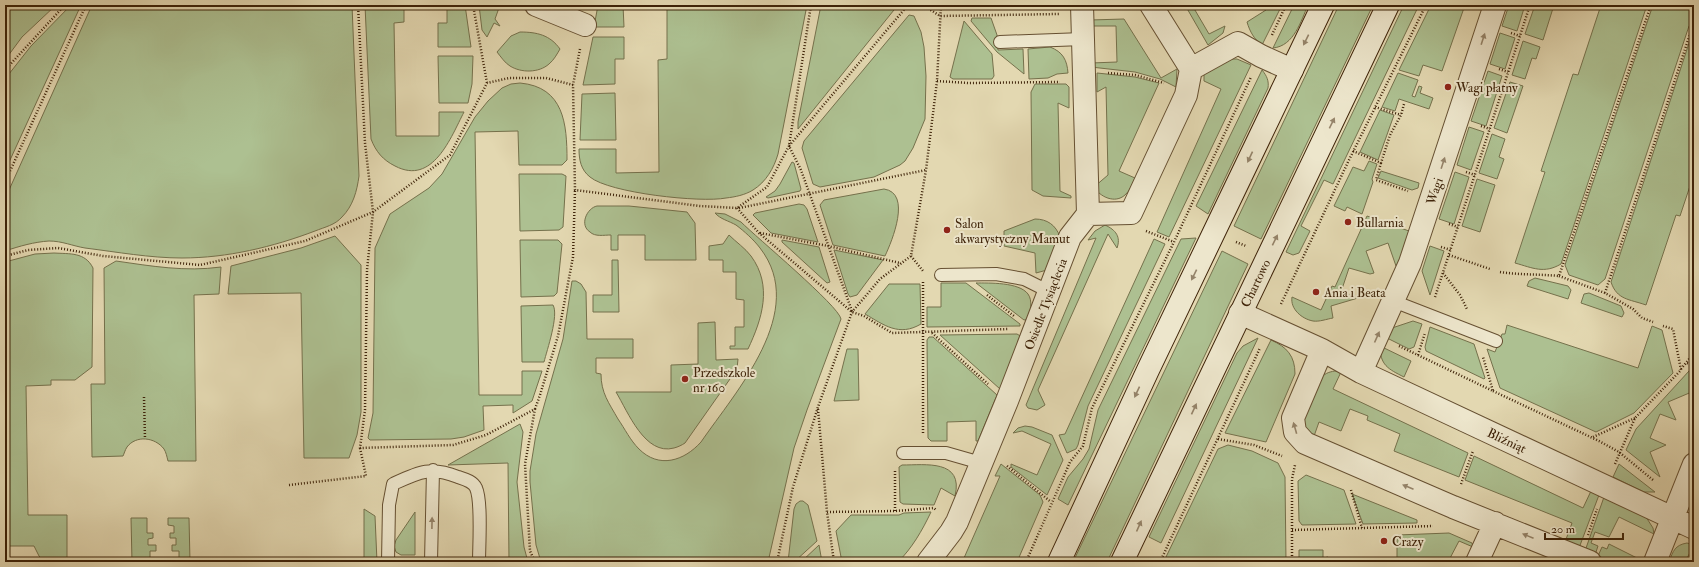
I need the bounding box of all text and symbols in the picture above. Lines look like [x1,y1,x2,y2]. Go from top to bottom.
one-way arrow [1481,33,1487,45]
one-way arrow [1303,34,1309,46]
place label: Wagi płatny [1455,80,1518,97]
marker: Wagi płatny [1443,82,1453,92]
one-way arrow [1329,117,1335,128]
one-way arrow [1247,152,1253,163]
one-way arrow [1440,157,1446,169]
street label: Wagi [1423,175,1447,208]
place label: Bullarnia [1356,215,1404,231]
place label: Salon akwarystyczny Mamut [955,216,1070,248]
marker: Bullarnia [1343,217,1353,227]
marker: Salon akwarystyczny Mamut [942,225,952,235]
one-way arrow [1272,234,1278,245]
street label: Osiedle Tysiąclecia [1021,256,1072,353]
street label: Chartowo [1238,257,1274,310]
one-way arrow [1191,269,1197,280]
place label: Ania i Beata [1323,285,1386,301]
marker: Ania i Beata [1311,287,1321,297]
one-way arrow [1374,331,1380,342]
place label: Przedszkole nr 160 [693,365,756,396]
marker: Przedszkole nr 160 [680,374,690,384]
one-way arrow [1134,386,1140,397]
one-way arrow [1191,403,1197,415]
one-way arrow [1292,422,1298,435]
street label: Bliźniąt [1484,425,1529,457]
one-way arrow [1401,484,1413,490]
scale bar [1545,515,1623,541]
one-way arrow [428,517,435,529]
one-way arrow [1136,520,1142,532]
text: 20 m [1551,522,1576,537]
one-way arrow [1522,533,1534,539]
place label: Crazy [1392,534,1424,551]
marker: Crazy [1379,536,1389,546]

